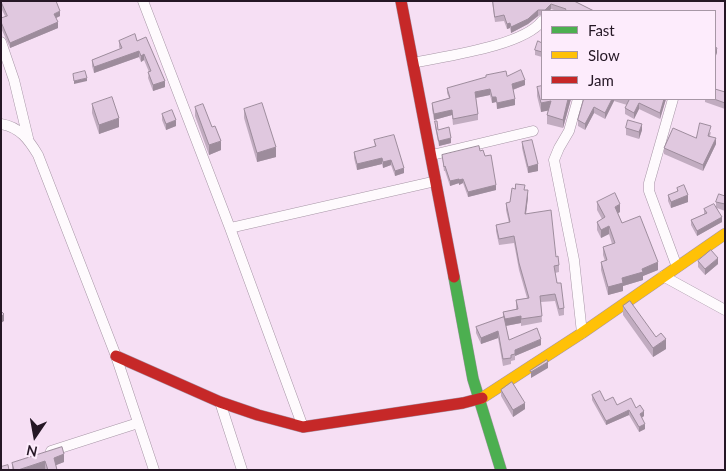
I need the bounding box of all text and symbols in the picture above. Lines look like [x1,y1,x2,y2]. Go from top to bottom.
legend [541,10,716,100]
text: Fast [588,21,615,39]
text: Slow [588,46,620,64]
text: Jam [588,71,614,89]
north arrow [10,411,60,461]
text: N [25,442,39,461]

